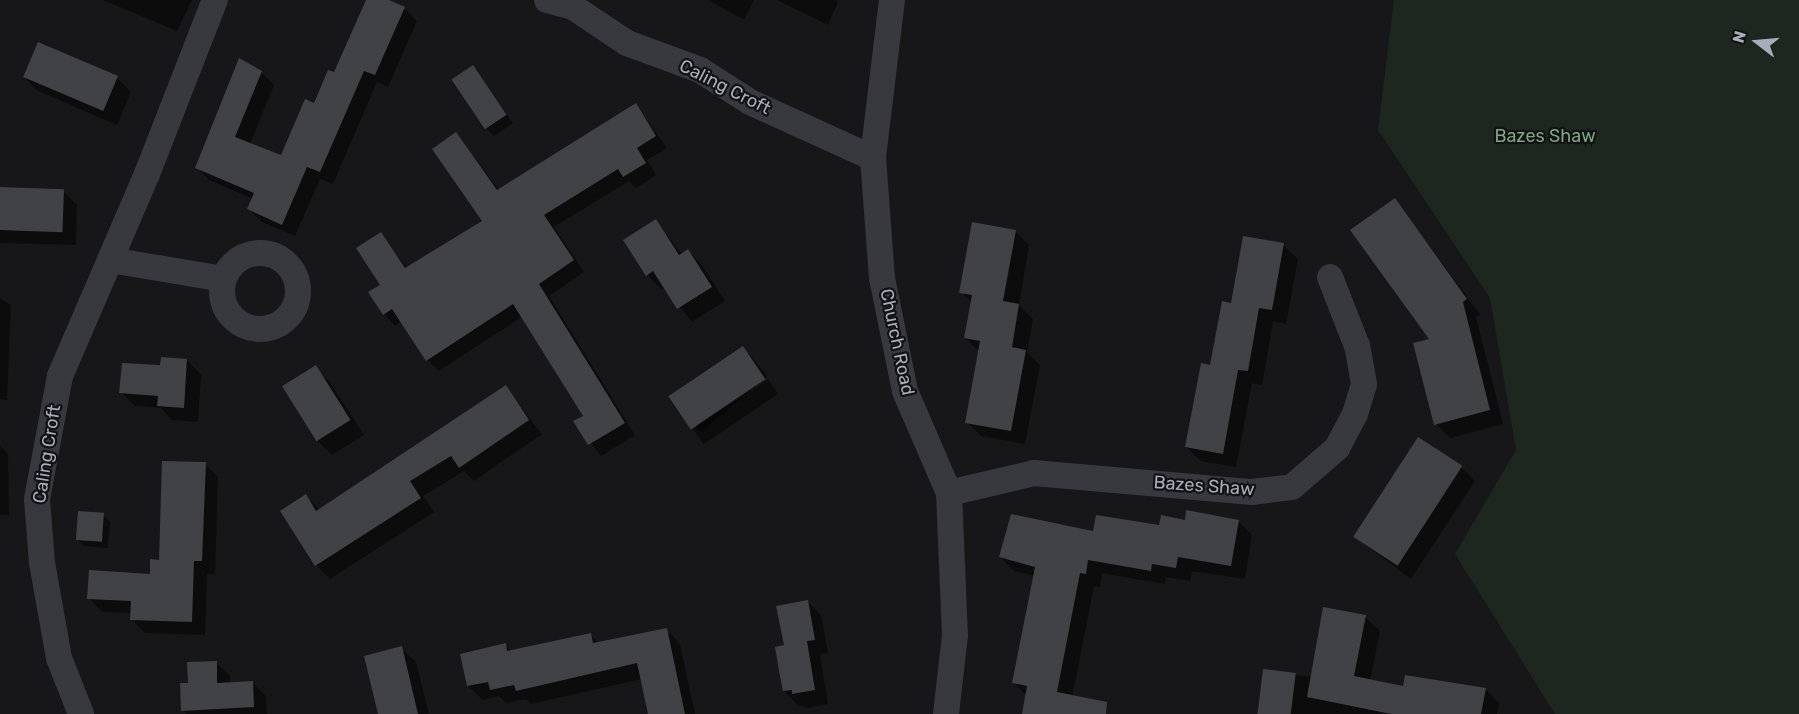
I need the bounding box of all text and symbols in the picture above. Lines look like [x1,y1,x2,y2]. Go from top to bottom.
north arrow [1727,12,1787,72]
text: N [1728,29,1750,45]
street label: Caling Croft [676,55,774,119]
park label: Bazes Shaw [1494,125,1596,147]
street label: Church Road [875,287,919,397]
street label: Caling Croft [29,403,65,505]
street label: Bazes Shaw [1153,472,1255,500]

